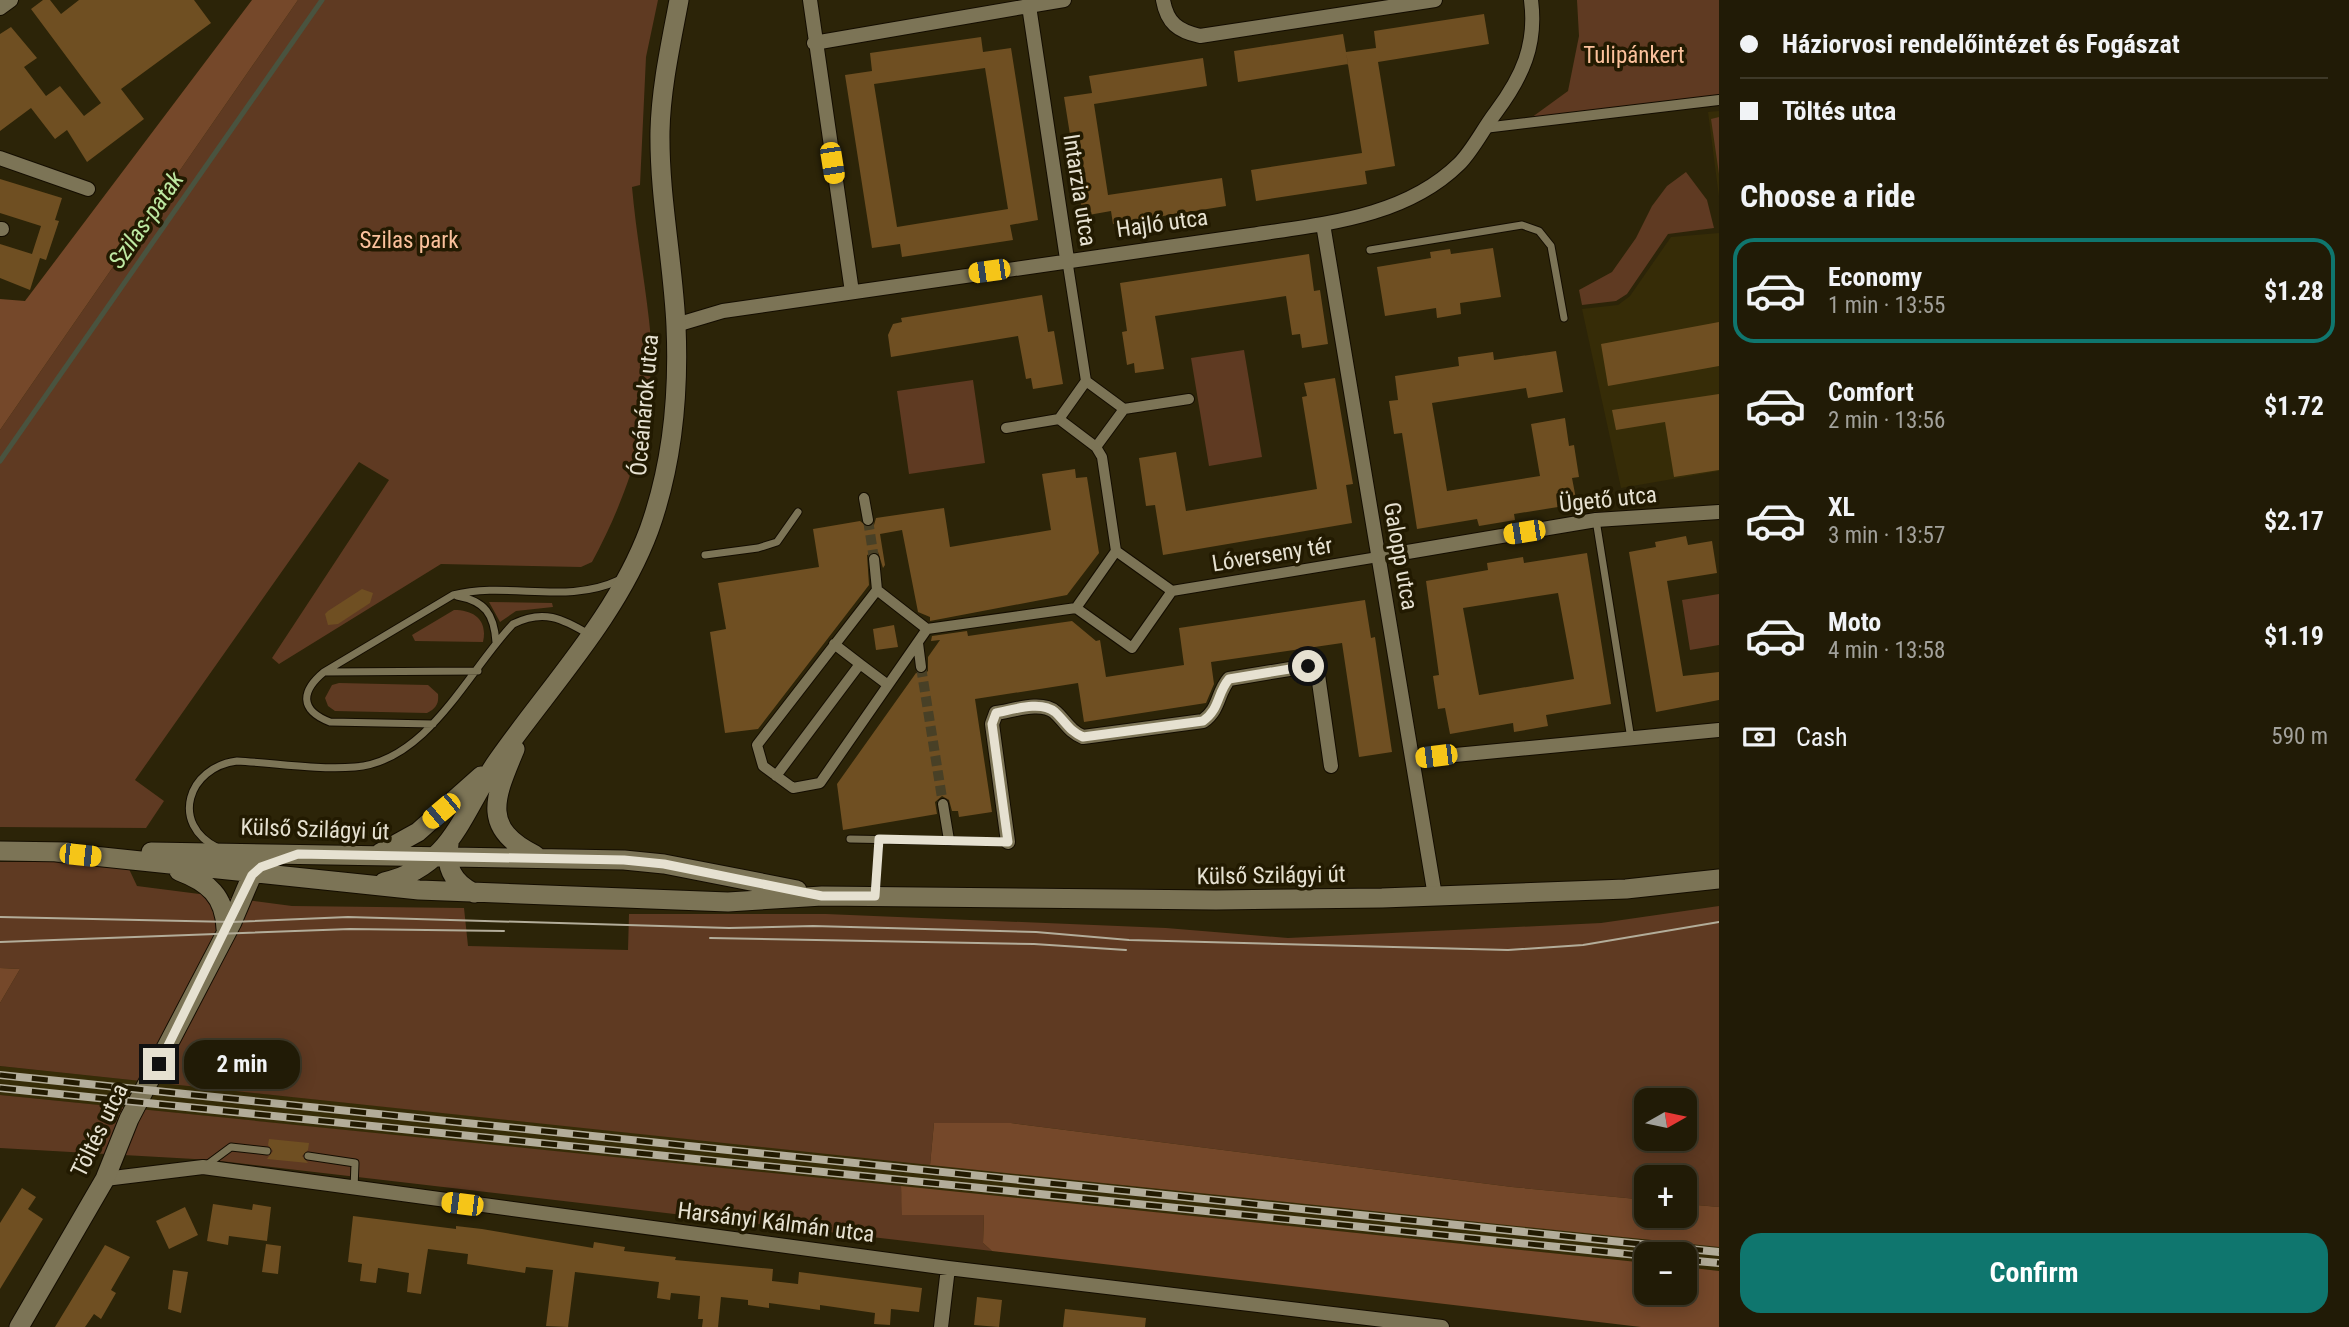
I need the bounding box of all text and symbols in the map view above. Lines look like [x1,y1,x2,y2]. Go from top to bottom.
text: Háziorvosi rendelőintézet és Fogászat [1782,29,2180,59]
park label: Tulipánkert [1583,42,1685,69]
text: Töltés utca [1782,96,1896,126]
street label: Intarzia utca [1057,132,1102,248]
car [819,141,846,185]
water label: Szilas-patak [102,166,190,274]
text: Choose a ride [1740,177,1915,215]
street label: Hajló utca [1115,204,1210,243]
park label: Szilas park [359,227,459,254]
car [967,258,1012,284]
icon: car [1744,259,1807,322]
text: Economy [1828,262,1922,292]
text: $1.28 [2264,276,2324,306]
text: 1 min · 13:55 [1828,292,1945,319]
street label: Óceánárok utca [624,333,664,477]
icon: car [1744,374,1807,437]
text: Comfort [1828,377,1914,407]
text: $1.72 [2264,391,2324,421]
text: 2 min · 13:56 [1828,407,1945,434]
street label: Ügető utca [1558,480,1658,518]
icon: car [1744,489,1807,552]
text: XL [1828,492,1855,522]
street label: Galopp utca [1378,500,1423,612]
text: $2.17 [2264,506,2324,536]
car [1502,518,1547,546]
text: 3 min · 13:57 [1828,522,1945,549]
street label: Lóverseny tér [1210,532,1334,577]
icon: car [1744,604,1807,667]
text: Moto [1828,607,1881,637]
text: $1.19 [2264,621,2324,651]
text: 4 min · 13:58 [1828,637,1945,664]
route start [1292,650,1324,682]
icon: cash [1740,718,1778,756]
text: Cash [1796,722,1848,752]
text: 590 m [2271,723,2328,750]
car [1414,743,1459,769]
car [419,789,464,833]
street label: Külső Szilágyi út [240,813,390,846]
car [59,842,102,868]
street label: Külső Szilágyi út [1196,861,1346,890]
callout: 2 min [184,1040,299,1088]
route end [143,1048,175,1080]
text: 2 min [216,1051,268,1078]
street label: Töltés utca [65,1079,134,1181]
north arrow [1634,1088,1698,1152]
map controls [1634,1088,1697,1305]
button: + [1634,1165,1697,1228]
car [440,1191,485,1217]
street label: Harsányi Kálmán utca [676,1197,876,1248]
button: Confirm [1740,1233,2328,1313]
button: − [1634,1242,1697,1305]

